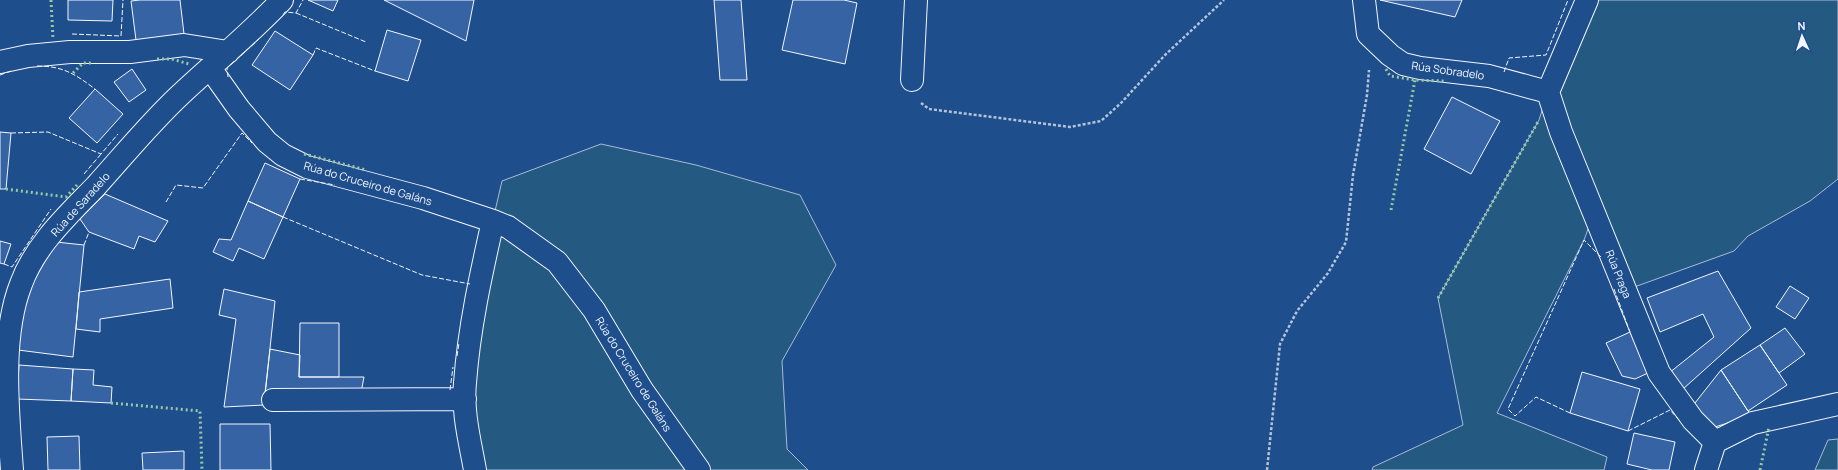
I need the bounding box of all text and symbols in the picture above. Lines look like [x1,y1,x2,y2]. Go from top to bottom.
north arrow [1782,16,1822,56]
text: N [1797,18,1806,33]
street label: Rúa Sobradelo [1411,57,1486,83]
street label: Rúa do Cruceiro de Galáns [302,157,434,209]
street label: Rúa de Saradelo [47,168,113,239]
street label: Rúa Praga [1603,248,1635,300]
street label: Rúa do Cruceiro de Galáns [592,314,676,434]

